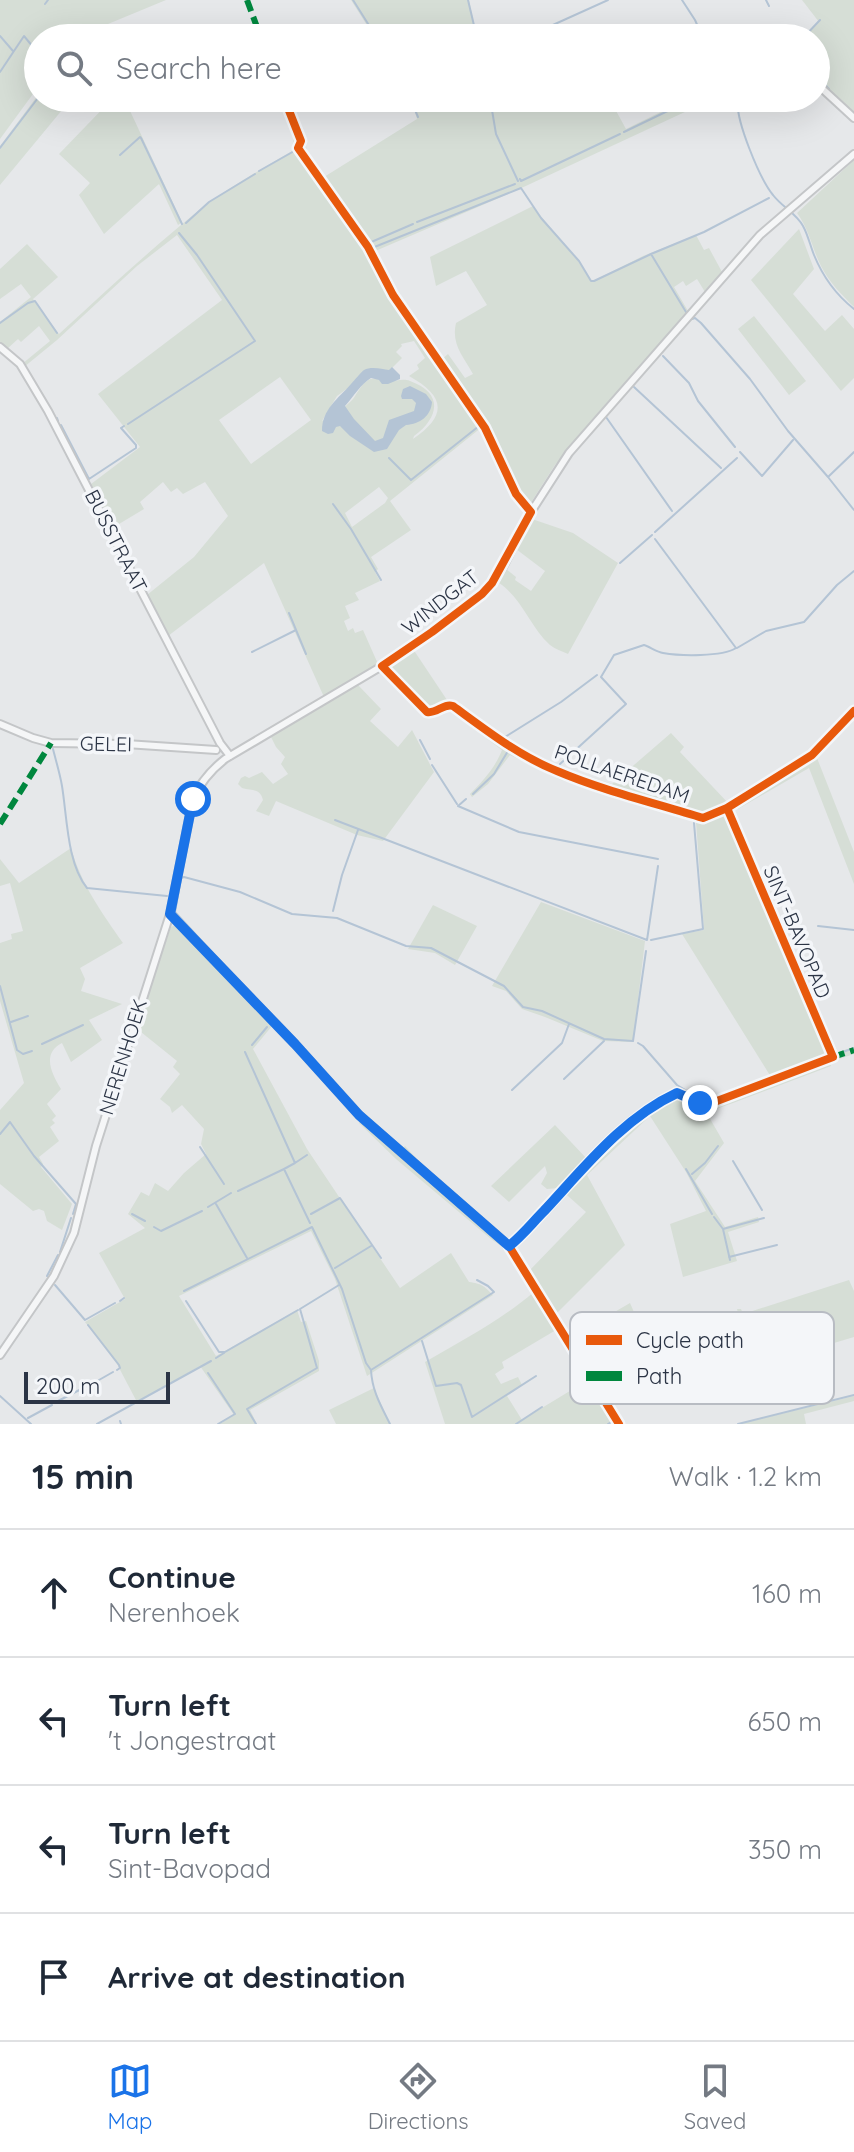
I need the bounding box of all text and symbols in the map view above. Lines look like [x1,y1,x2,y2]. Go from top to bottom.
search box [24,24,830,112]
icon: search [52,46,96,90]
text: Search here [116,49,282,87]
street label: BUSSTRAAT [80,485,153,596]
street label: WINDGAT [396,564,483,640]
street label: GELEI [80,731,132,756]
street label: POLLAEREDAM [551,739,693,808]
route start [175,781,211,817]
street label: SINT-BAVOPAD [758,862,837,1002]
street label: NERENHOEK [93,996,152,1118]
route end [682,1085,718,1121]
legend [570,1312,834,1404]
text: Cycle path [636,1326,744,1354]
text: Path [636,1362,682,1390]
scale bar [24,1368,170,1404]
text: 200 m [36,1372,100,1400]
text: 15 min [32,1455,134,1498]
text: Walk · 1.2 km [669,1460,822,1493]
text: Continue [108,1558,236,1596]
icon: ahead [32,1571,76,1615]
text: 160 m [752,1577,822,1610]
text: Nerenhoek [108,1596,240,1629]
text: Turn left [108,1686,231,1724]
icon: left [32,1699,76,1743]
text: 650 m [748,1705,822,1738]
text: 't Jongestraat [108,1724,276,1757]
text: Turn left [108,1814,231,1852]
icon: left [32,1827,76,1871]
text: 350 m [748,1833,822,1866]
text: Sint-Bavopad [108,1852,271,1885]
icon: arrive [32,1955,76,1999]
text: Arrive at destination [108,1958,406,1996]
tab: Map [108,2059,152,2135]
tab: Directions [368,2059,468,2135]
tab: Saved [684,2059,746,2135]

